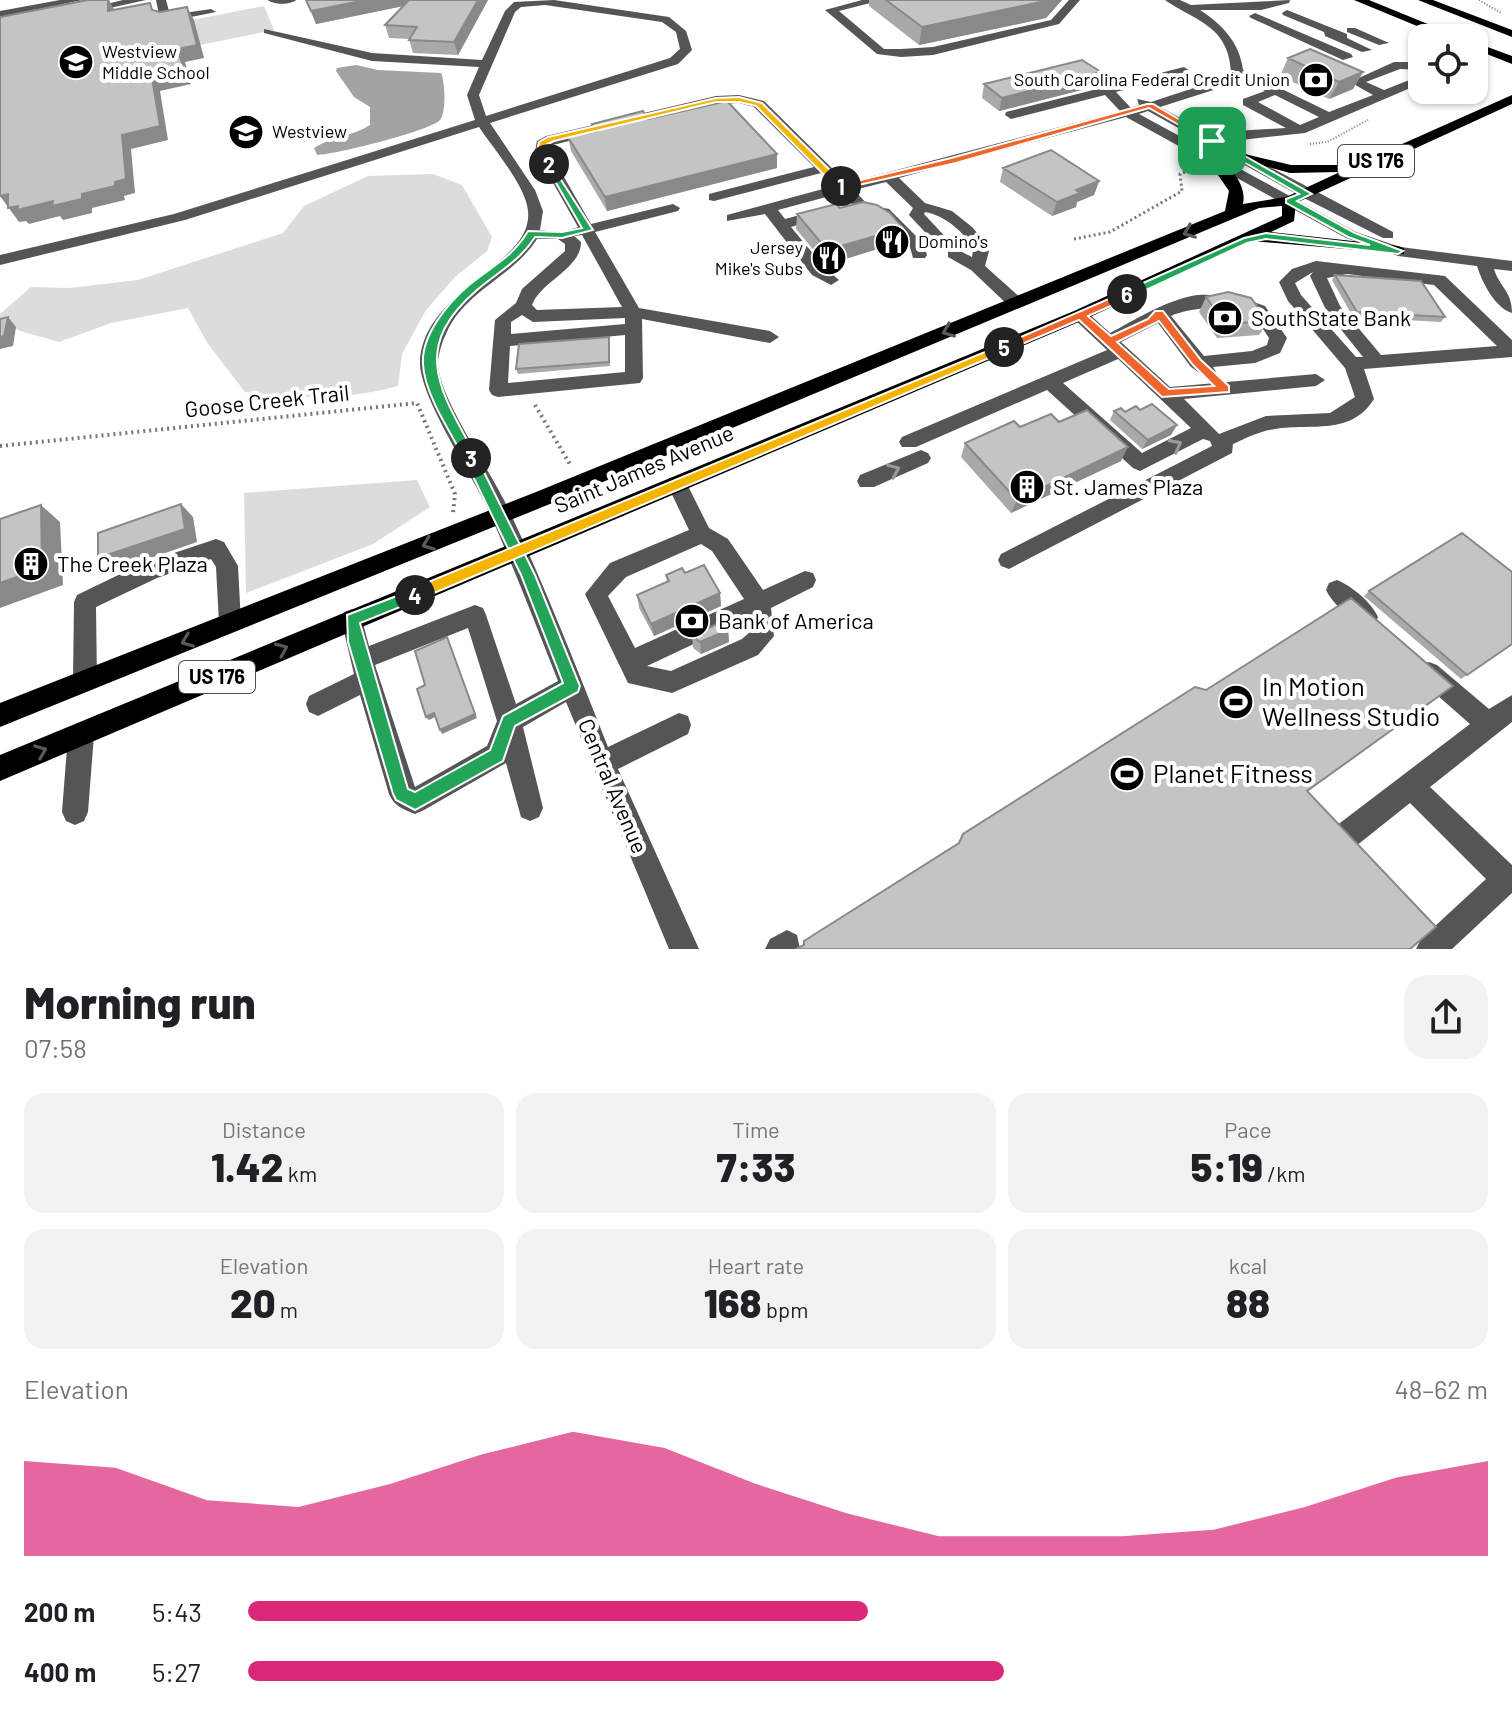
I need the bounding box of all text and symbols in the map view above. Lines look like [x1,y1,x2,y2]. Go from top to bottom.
map controls [1408,24,1488,104]
button: locate [1408,24,1488,104]
place label: Westview Middle School [102,40,210,83]
school or university icon: Westview Middle School [57,43,95,81]
bank icon: South Carolina Federal Credit Union [1297,61,1335,99]
place label: South Carolina Federal Credit Union [1014,68,1290,90]
pin [1178,107,1246,175]
school or university icon: Westview [227,113,265,151]
icon: arrive [1190,119,1234,163]
place label: Westview [272,120,347,142]
pin: 2 [529,144,569,184]
road number: US 176 [1338,145,1414,177]
text: 2 [543,151,555,177]
pin: 1 [821,166,861,206]
text: 1 [837,173,845,199]
one-way arrow [1183,222,1197,239]
restaurant icon: Domino's [873,223,911,261]
place label: Domino's [918,230,988,252]
place label: Jersey Mike's Subs [715,236,803,279]
restaurant icon: Jersey Mike's Subs [810,239,848,277]
pin: 6 [1107,274,1147,314]
text: 6 [1121,281,1133,307]
bank icon: SouthState Bank [1206,299,1244,337]
place label: SouthState Bank [1251,304,1411,330]
one-way arrow [942,321,956,338]
pin: 5 [984,327,1024,367]
text: 5 [998,334,1010,360]
street label: Goose Creek Trail [183,378,351,422]
street label: Saint James Avenue [550,419,737,518]
pin: 3 [451,438,491,478]
one-way arrow [1167,439,1182,454]
text: 3 [465,445,477,471]
one-way arrow [886,463,900,479]
building icon: St. James Plaza [1008,468,1046,506]
place label: St. James Plaza [1053,473,1203,499]
one-way arrow [422,534,436,551]
building icon: The Creek Plaza [12,545,50,583]
place label: The Creek Plaza [57,550,208,576]
pin: 4 [395,575,435,615]
text: 4 [408,582,422,608]
bank icon: Bank of America [673,602,711,640]
place label: Bank of America [718,607,874,633]
one-way arrow [181,631,195,647]
one-way arrow [274,643,288,659]
road number: US 176 [179,661,255,693]
place label: In Motion Wellness Studio [1262,670,1440,731]
sports icon: In Motion Wellness Studio [1217,683,1255,721]
street label: Central Avenue [574,714,654,857]
one-way arrow [32,745,47,761]
sports icon: Planet Fitness [1108,755,1146,793]
place label: Planet Fitness [1153,757,1313,788]
text: Morning run [24,975,256,1028]
button: share [1404,975,1488,1059]
text: 07:58 [24,1032,87,1063]
text: Distance [222,1116,306,1142]
text: Time [732,1116,780,1142]
text: Pace [1224,1116,1272,1142]
text: 1.42 [211,1142,283,1190]
text: 7:33 [717,1142,795,1190]
text: 5:19 [1191,1142,1263,1190]
text: km [283,1160,317,1186]
text: /km [1263,1160,1305,1186]
text: Elevation [220,1252,308,1278]
text: Heart rate [708,1252,804,1278]
text: kcal [1229,1252,1267,1278]
text: 20 [230,1278,275,1326]
text: 168 [704,1278,762,1326]
text: 88 [1226,1278,1270,1326]
text: m [275,1296,298,1322]
text: bpm [762,1296,808,1322]
text: Elevation [24,1373,129,1404]
text: 48–62 m [1394,1373,1488,1404]
text: 200 m [24,1596,95,1627]
text: 5:43 [152,1596,202,1627]
text: 400 m [24,1656,96,1687]
text: 5:27 [152,1656,200,1687]

